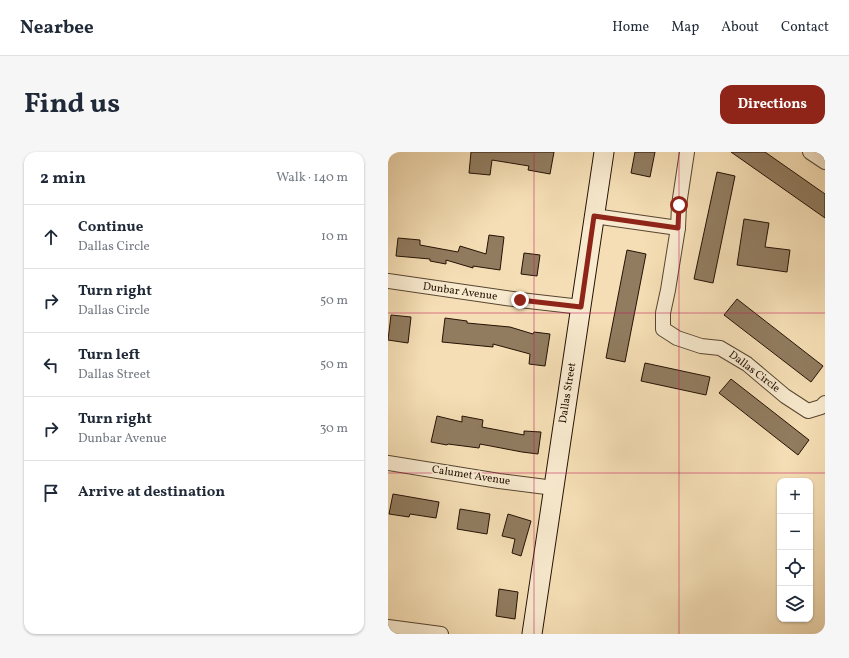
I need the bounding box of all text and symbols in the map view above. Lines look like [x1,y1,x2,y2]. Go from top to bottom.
text: Nearbee [20,15,94,41]
text: Home [612,18,649,37]
text: Map [671,18,699,37]
text: About [721,18,759,37]
text: Contact [781,18,829,37]
text: Find us [24,85,120,124]
button: Directions [720,85,825,124]
text: 2 min [40,167,86,190]
text: Walk · 140 m [276,169,348,187]
route start [670,196,688,214]
text: Continue [78,217,143,238]
icon: ahead [40,226,62,248]
text: 10 m [321,228,348,246]
text: Dallas Circle [78,238,150,256]
street label: Dunbar Avenue [422,279,498,305]
text: Turn right [78,281,152,302]
icon: right [40,290,62,312]
route end [511,291,529,309]
text: 50 m [320,292,348,310]
text: Dallas Circle [78,302,150,320]
text: Turn left [78,345,140,366]
street label: Dallas Circle [725,348,783,396]
icon: left [40,354,62,376]
text: 50 m [320,356,348,374]
street label: Dallas Street [556,361,580,424]
text: Dallas Street [78,366,150,384]
text: Turn right [78,409,152,430]
icon: right [40,418,62,440]
text: 30 m [320,420,348,438]
text: Dunbar Avenue [78,430,167,448]
street label: Calumet Avenue [431,462,511,490]
map controls [777,478,813,622]
button: + [777,478,813,514]
icon: arrive [40,482,62,504]
text: Arrive at destination [78,482,225,503]
button: − [777,514,813,550]
button: locate [777,550,813,586]
button: layers [777,586,813,622]

